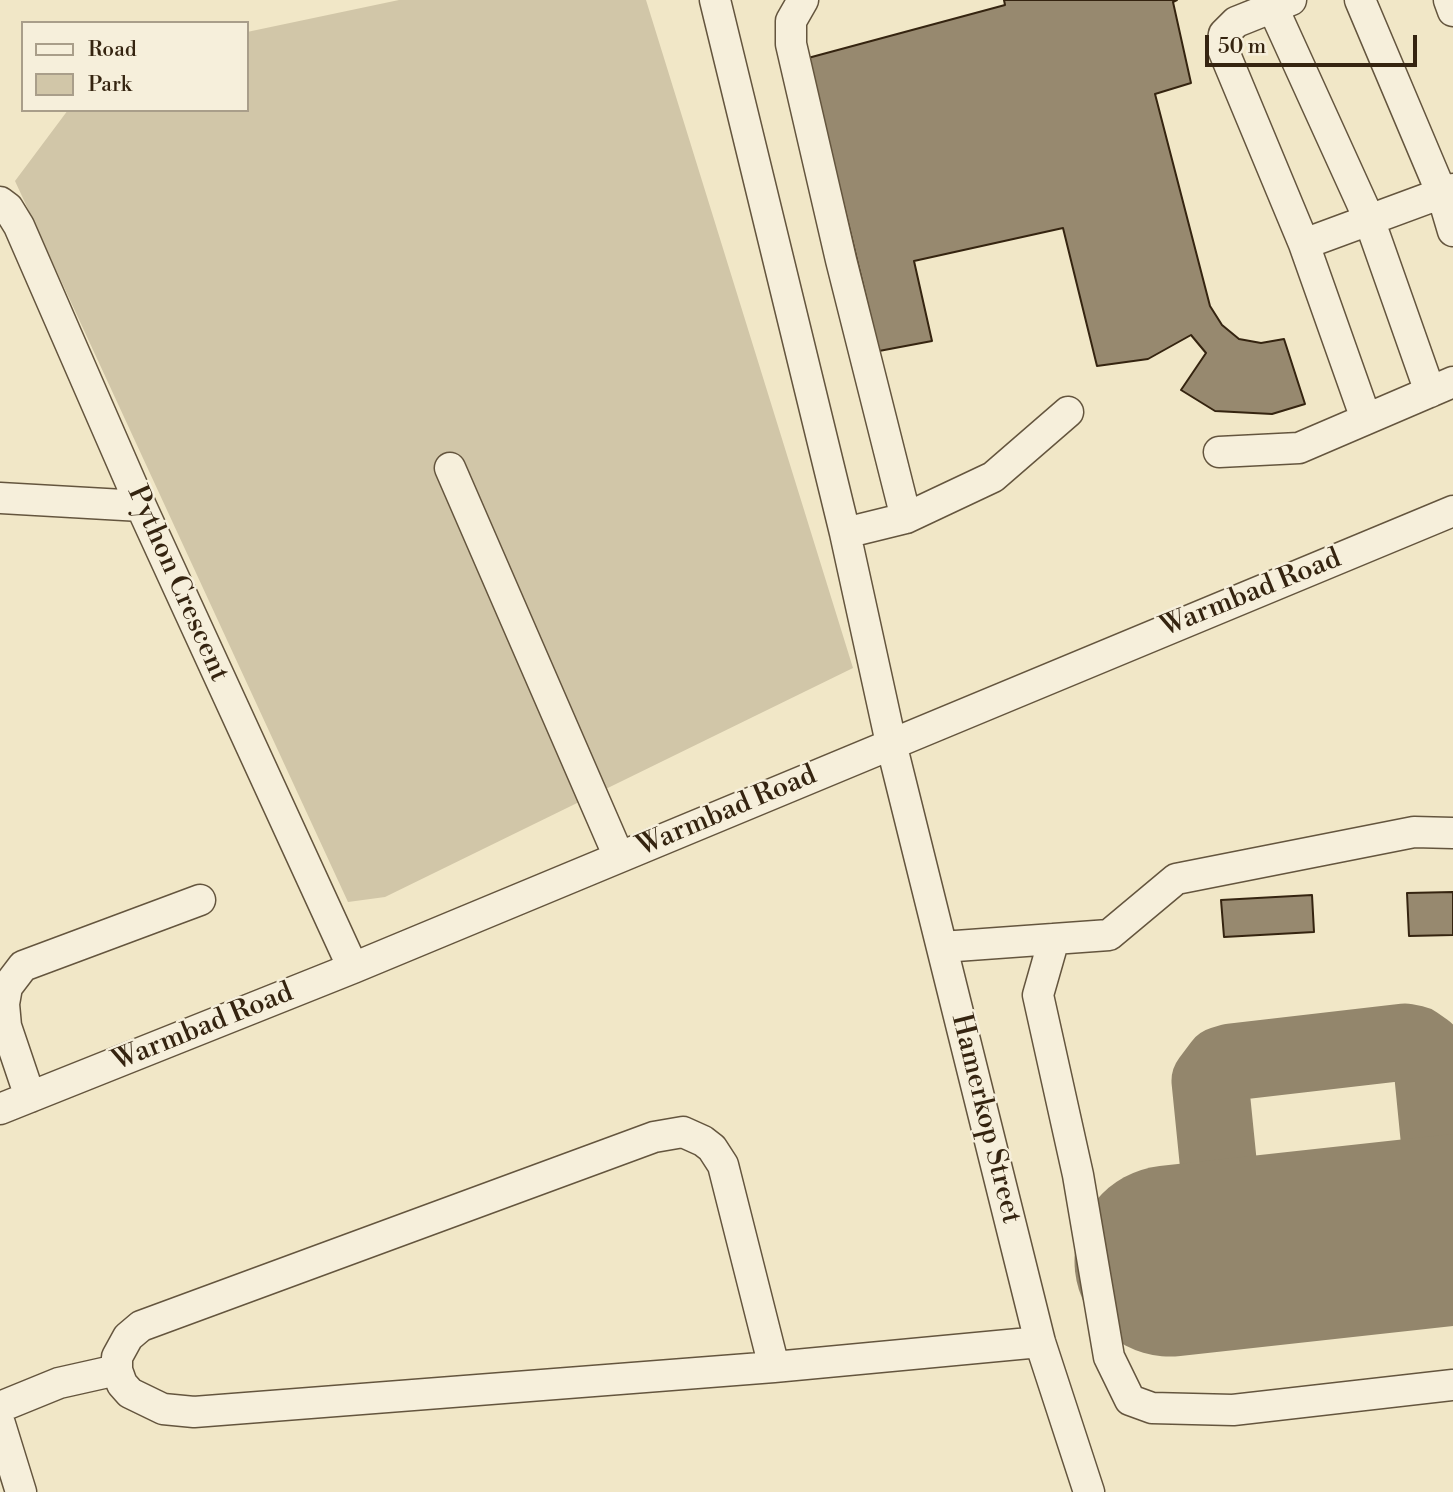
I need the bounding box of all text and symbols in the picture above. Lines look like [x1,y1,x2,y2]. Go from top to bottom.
legend [21,21,248,112]
scale bar [1208,21,1420,65]
text: 50 m [1218,34,1266,60]
text: Road [88,37,137,63]
text: Park [88,72,132,98]
street label: Python Crescent [119,481,235,687]
street label: Warmbad Road [1156,543,1346,645]
street label: Warmbad Road [632,759,822,865]
street label: Warmbad Road [108,977,298,1079]
street label: Hamerkop Street [943,1011,1027,1227]

